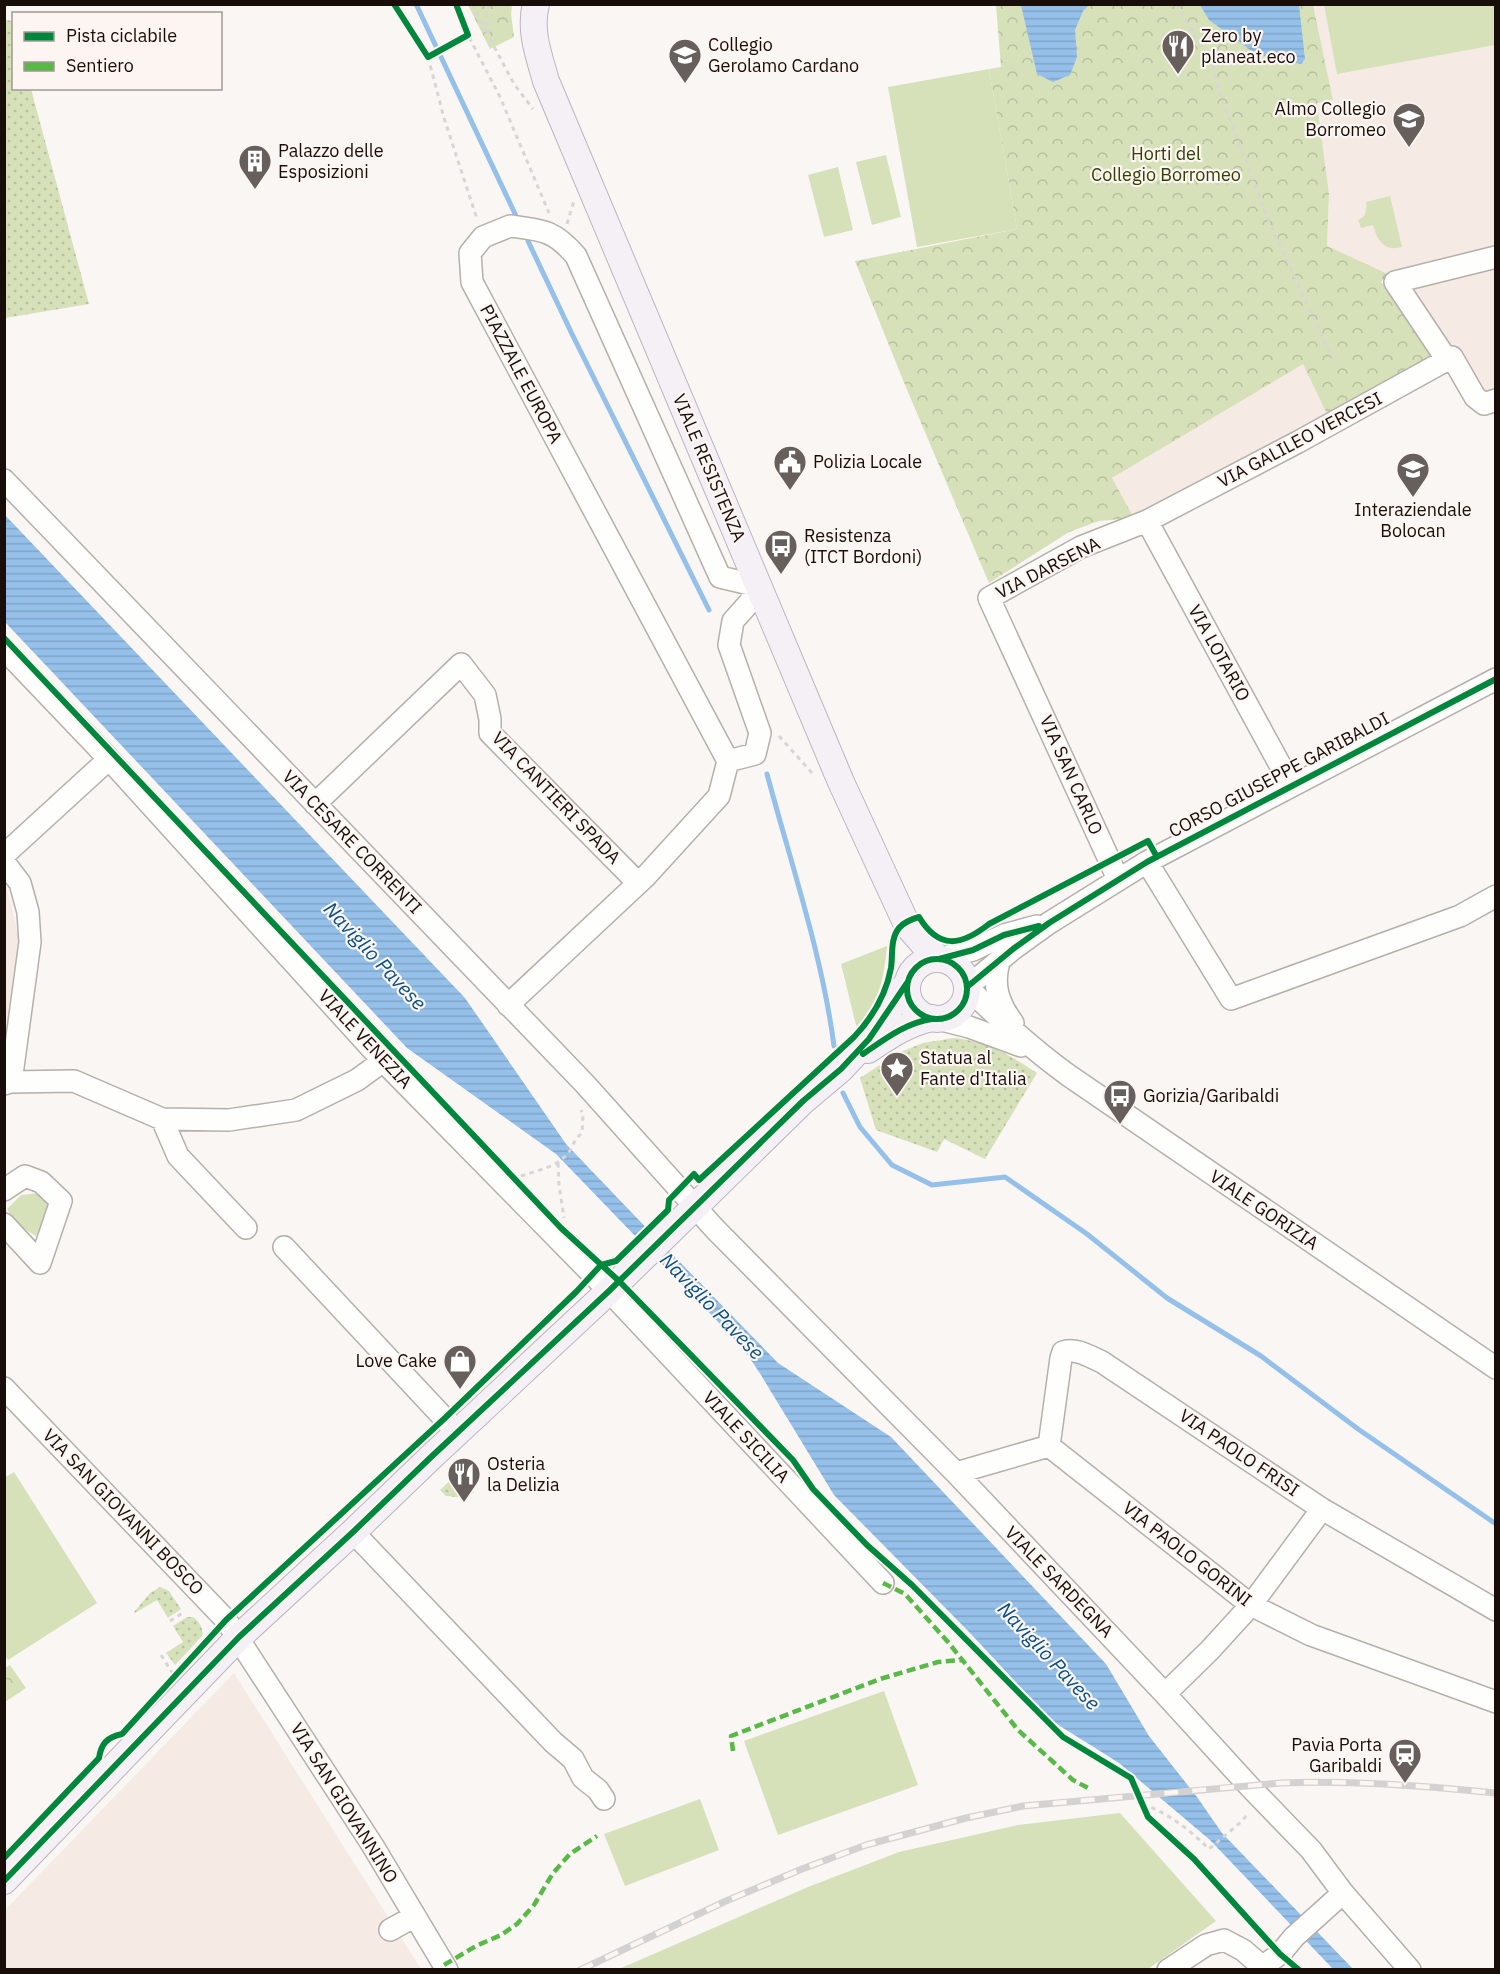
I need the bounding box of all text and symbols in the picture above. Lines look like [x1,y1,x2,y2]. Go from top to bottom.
legend [12,12,222,90]
text: Pista ciclabile [66,24,177,47]
place label: Zero by planeat.eco [1201,24,1296,68]
restaurant icon: Zero by planeat.eco [1160,28,1196,75]
place label: Collegio Gerolamo Cardano [708,33,859,77]
school or university icon: Collegio Gerolamo Cardano [667,37,703,84]
text: Sentiero [66,54,134,77]
place label: Almo Collegio Borromeo [1275,97,1386,141]
school or university icon: Almo Collegio Borromeo [1391,101,1427,148]
place label: Palazzo delle Esposizioni [278,139,384,183]
park label: Horti del Collegio Borromeo [1091,142,1241,186]
building icon: Palazzo delle Esposizioni [237,143,273,190]
street label: PIAZZALE EUROPA [475,300,568,448]
street label: VIA GALILEO VERCESI [1214,386,1386,493]
street label: VIALE RESISTENZA [668,390,751,546]
public building icon: Polizia Locale [772,444,808,491]
place label: Polizia Locale [813,450,922,473]
school or university icon: Interaziendale Bolocan [1395,451,1431,498]
place label: Interaziendale Bolocan [1354,498,1472,542]
place label: Resistenza (ITCT Bordoni) [804,524,922,568]
bus stop icon: Resistenza (ITCT Bordoni) [763,528,799,575]
street label: VIA DARSENA [992,531,1104,604]
street label: VIA LOTARIO [1183,600,1255,705]
street label: CORSO GIUSEPPE GARIBALDI [1165,707,1393,843]
street label: VIA SAN CARLO [1035,711,1108,838]
street label: VIA CANTIERI SPADA [487,726,626,869]
street label: VIA CESARE CORRENTI [278,765,427,918]
water label: Naviglio Pavese [318,896,433,1016]
street label: VIALE VENEZIA [314,984,417,1093]
place label: Statua al Fante d'Italia [920,1046,1027,1090]
place icon: Statua al Fante d'Italia [879,1050,915,1097]
bus stop icon: Gorizia/Garibaldi [1102,1078,1138,1125]
place label: Gorizia/Garibaldi [1143,1084,1279,1107]
street label: VIALE GORIZIA [1205,1165,1324,1255]
water label: Naviglio Pavese [654,1246,770,1365]
shop icon: Love Cake [442,1343,478,1390]
place label: Love Cake [356,1349,437,1372]
street label: VIALE SICILIA [698,1386,795,1488]
street label: VIA PAOLO FRISI [1175,1404,1304,1501]
street label: VIA SAN GIOVANNI BOSCO [38,1424,209,1600]
place label: Osteria la Delizia [487,1452,560,1496]
restaurant icon: Osteria la Delizia [446,1456,482,1503]
street label: VIA PAOLO GORINI [1118,1496,1256,1611]
street label: VIALE SARDEGNA [1000,1521,1119,1643]
water label: Naviglio Pavese [992,1596,1107,1716]
street label: VIA SAN GIOVANNINO [286,1718,403,1887]
place label: Pavia Porta Garibaldi [1291,1733,1382,1777]
station icon: Pavia Porta Garibaldi [1387,1737,1423,1784]

